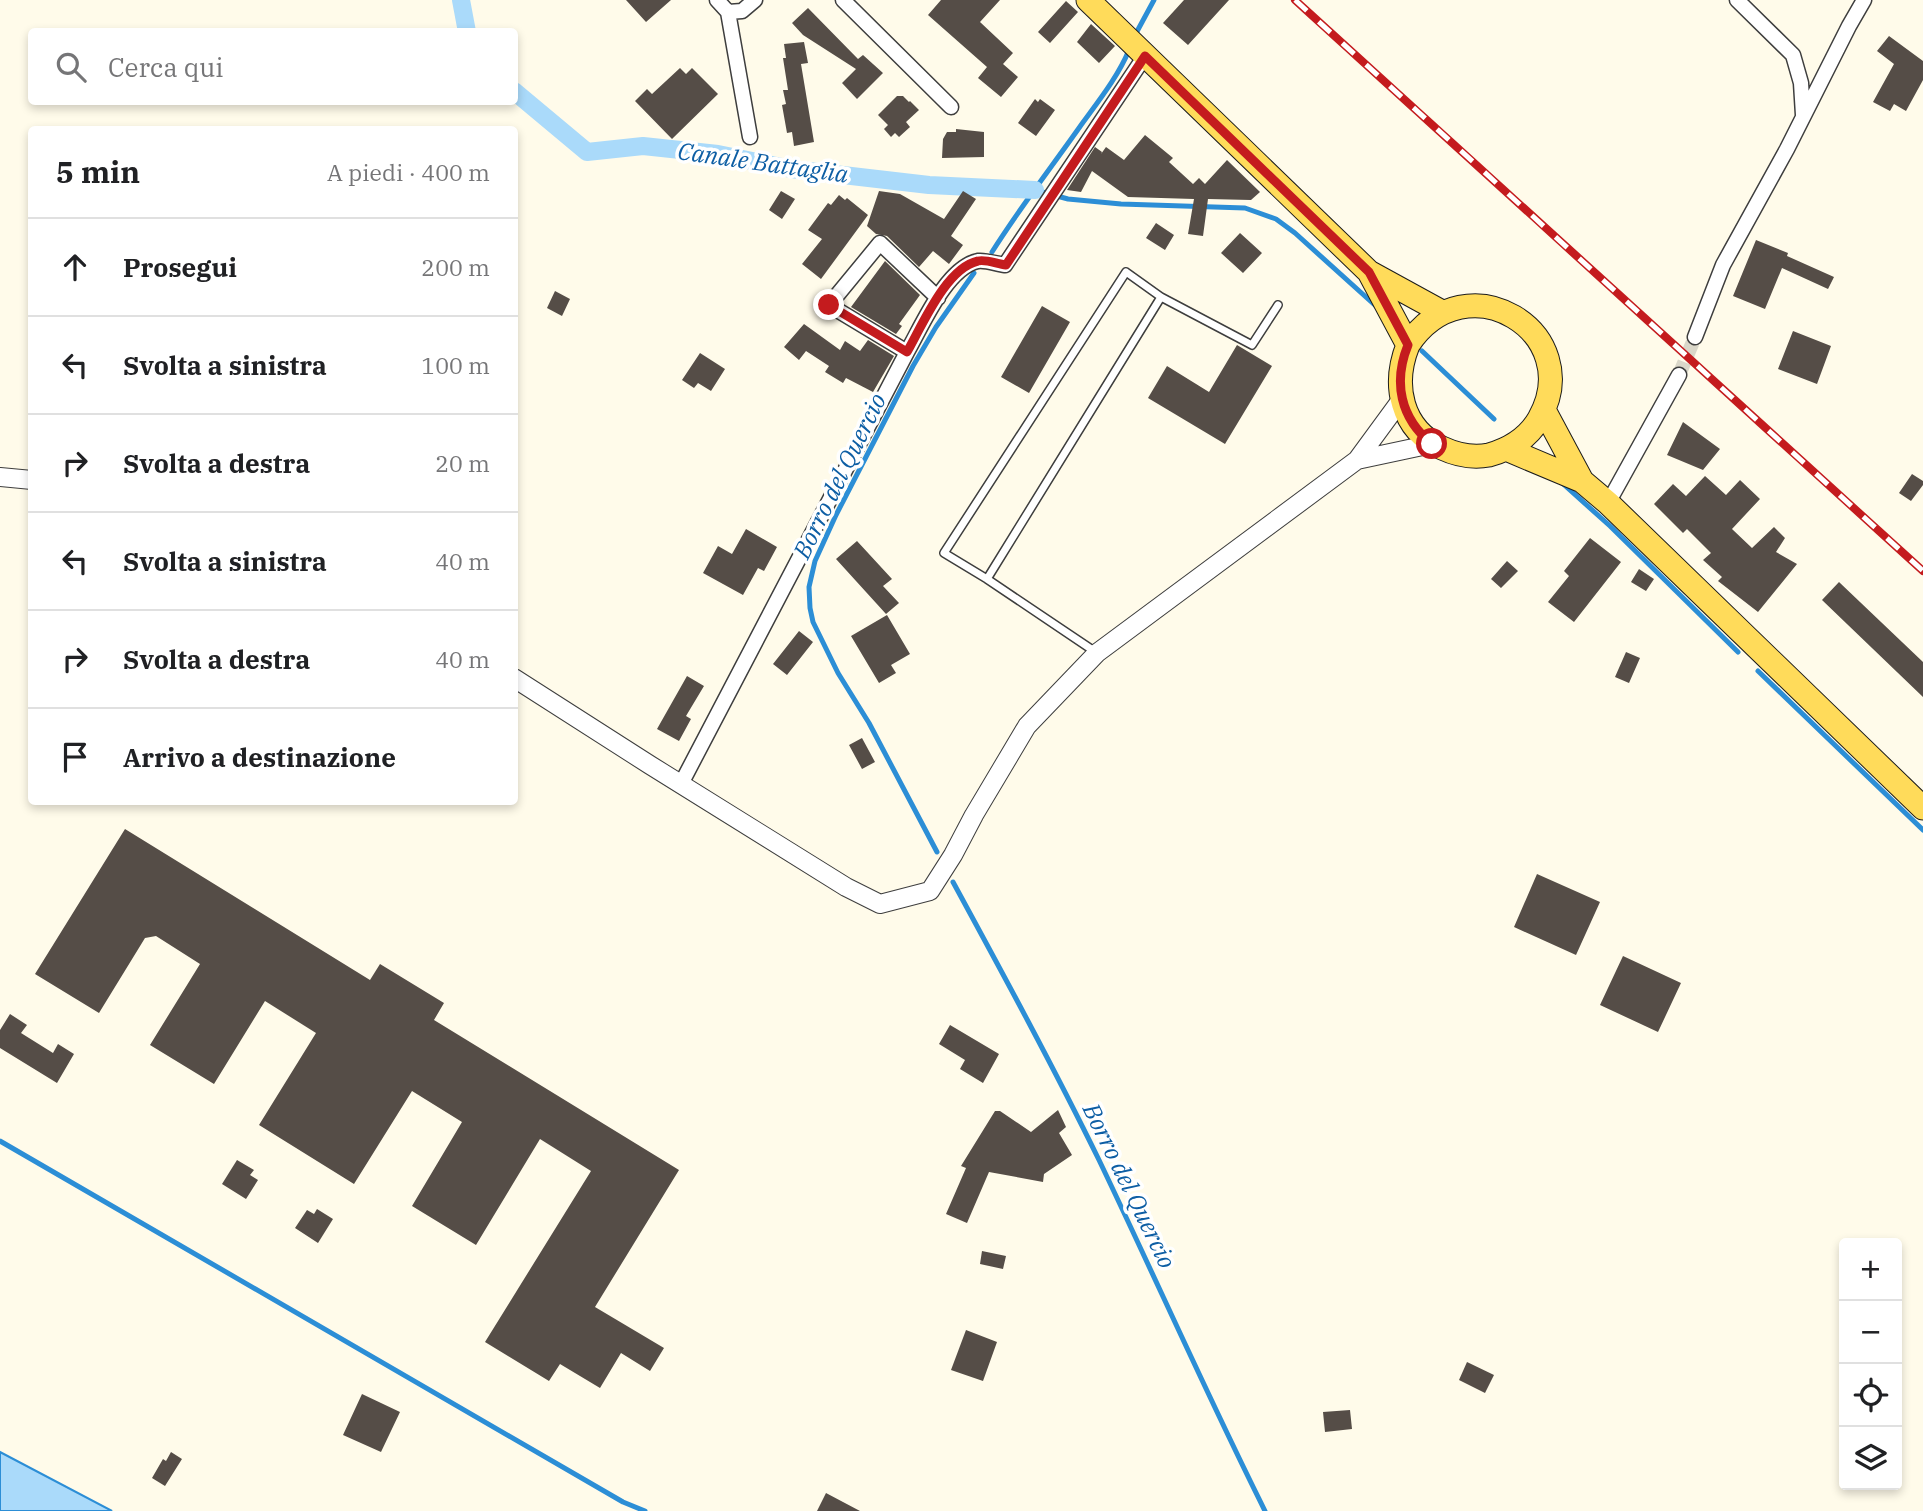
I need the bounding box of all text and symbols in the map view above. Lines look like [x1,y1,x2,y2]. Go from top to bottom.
search box [28,28,518,105]
icon: search [52,48,90,86]
text: Cerca qui [108,50,223,84]
water label: Canale Battaglia [676,134,850,190]
text: 5 min [56,152,140,191]
text: A piedi · 400 m [327,157,490,187]
icon: ahead [56,248,94,286]
text: Prosegui [123,250,237,284]
text: 200 m [421,252,490,282]
route end [813,289,844,320]
icon: left [56,346,94,384]
text: Svolta a sinistra [123,348,327,382]
text: 100 m [421,350,490,380]
water label: Borro del Quercio [785,388,893,564]
route start [1416,428,1447,459]
icon: right [56,444,94,482]
text: Svolta a destra [123,446,310,480]
text: 20 m [435,448,490,478]
icon: left [56,542,94,580]
text: Svolta a sinistra [123,544,327,578]
text: 40 m [435,546,490,576]
icon: right [56,640,94,678]
text: Svolta a destra [123,642,310,676]
text: 40 m [435,644,490,674]
icon: arrive [56,738,94,776]
text: Arrivo a destinazione [123,740,396,774]
water label: Borro del Quercio [1076,1097,1184,1274]
map controls [1839,1238,1902,1490]
button: + [1839,1238,1902,1301]
button: − [1839,1301,1902,1364]
button: locate [1839,1364,1902,1427]
button: layers [1839,1427,1902,1490]

